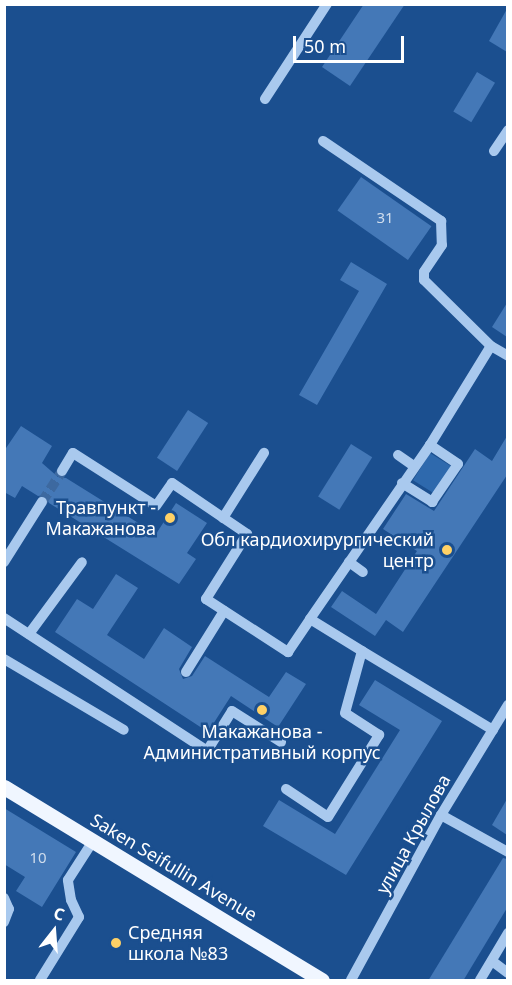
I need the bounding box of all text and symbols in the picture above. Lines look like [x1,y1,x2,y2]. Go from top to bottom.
scale bar [296,24,407,62]
text: 50 m [304,34,346,58]
house number: 31 [376,209,394,227]
place label: Травпункт - Макажанова [46,497,156,540]
marker: Травпункт - Макажанова [161,509,179,527]
place label: Обл кардиохирургический центр [201,529,434,572]
marker: Обл кардиохирургический центр [438,541,456,559]
marker: Макажанова - Административный корпус [253,701,271,719]
place label: Макажанова - Административный корпус [143,721,381,764]
street label: улица Крылова [371,771,455,897]
street label: Saken Seifullin Avenue [87,809,261,925]
house number: 10 [29,849,47,867]
north arrow [24,901,84,961]
text: С [51,902,67,926]
place label: Средняя школа №83 [128,922,228,964]
marker: Средняя школа №83 [109,936,123,950]

